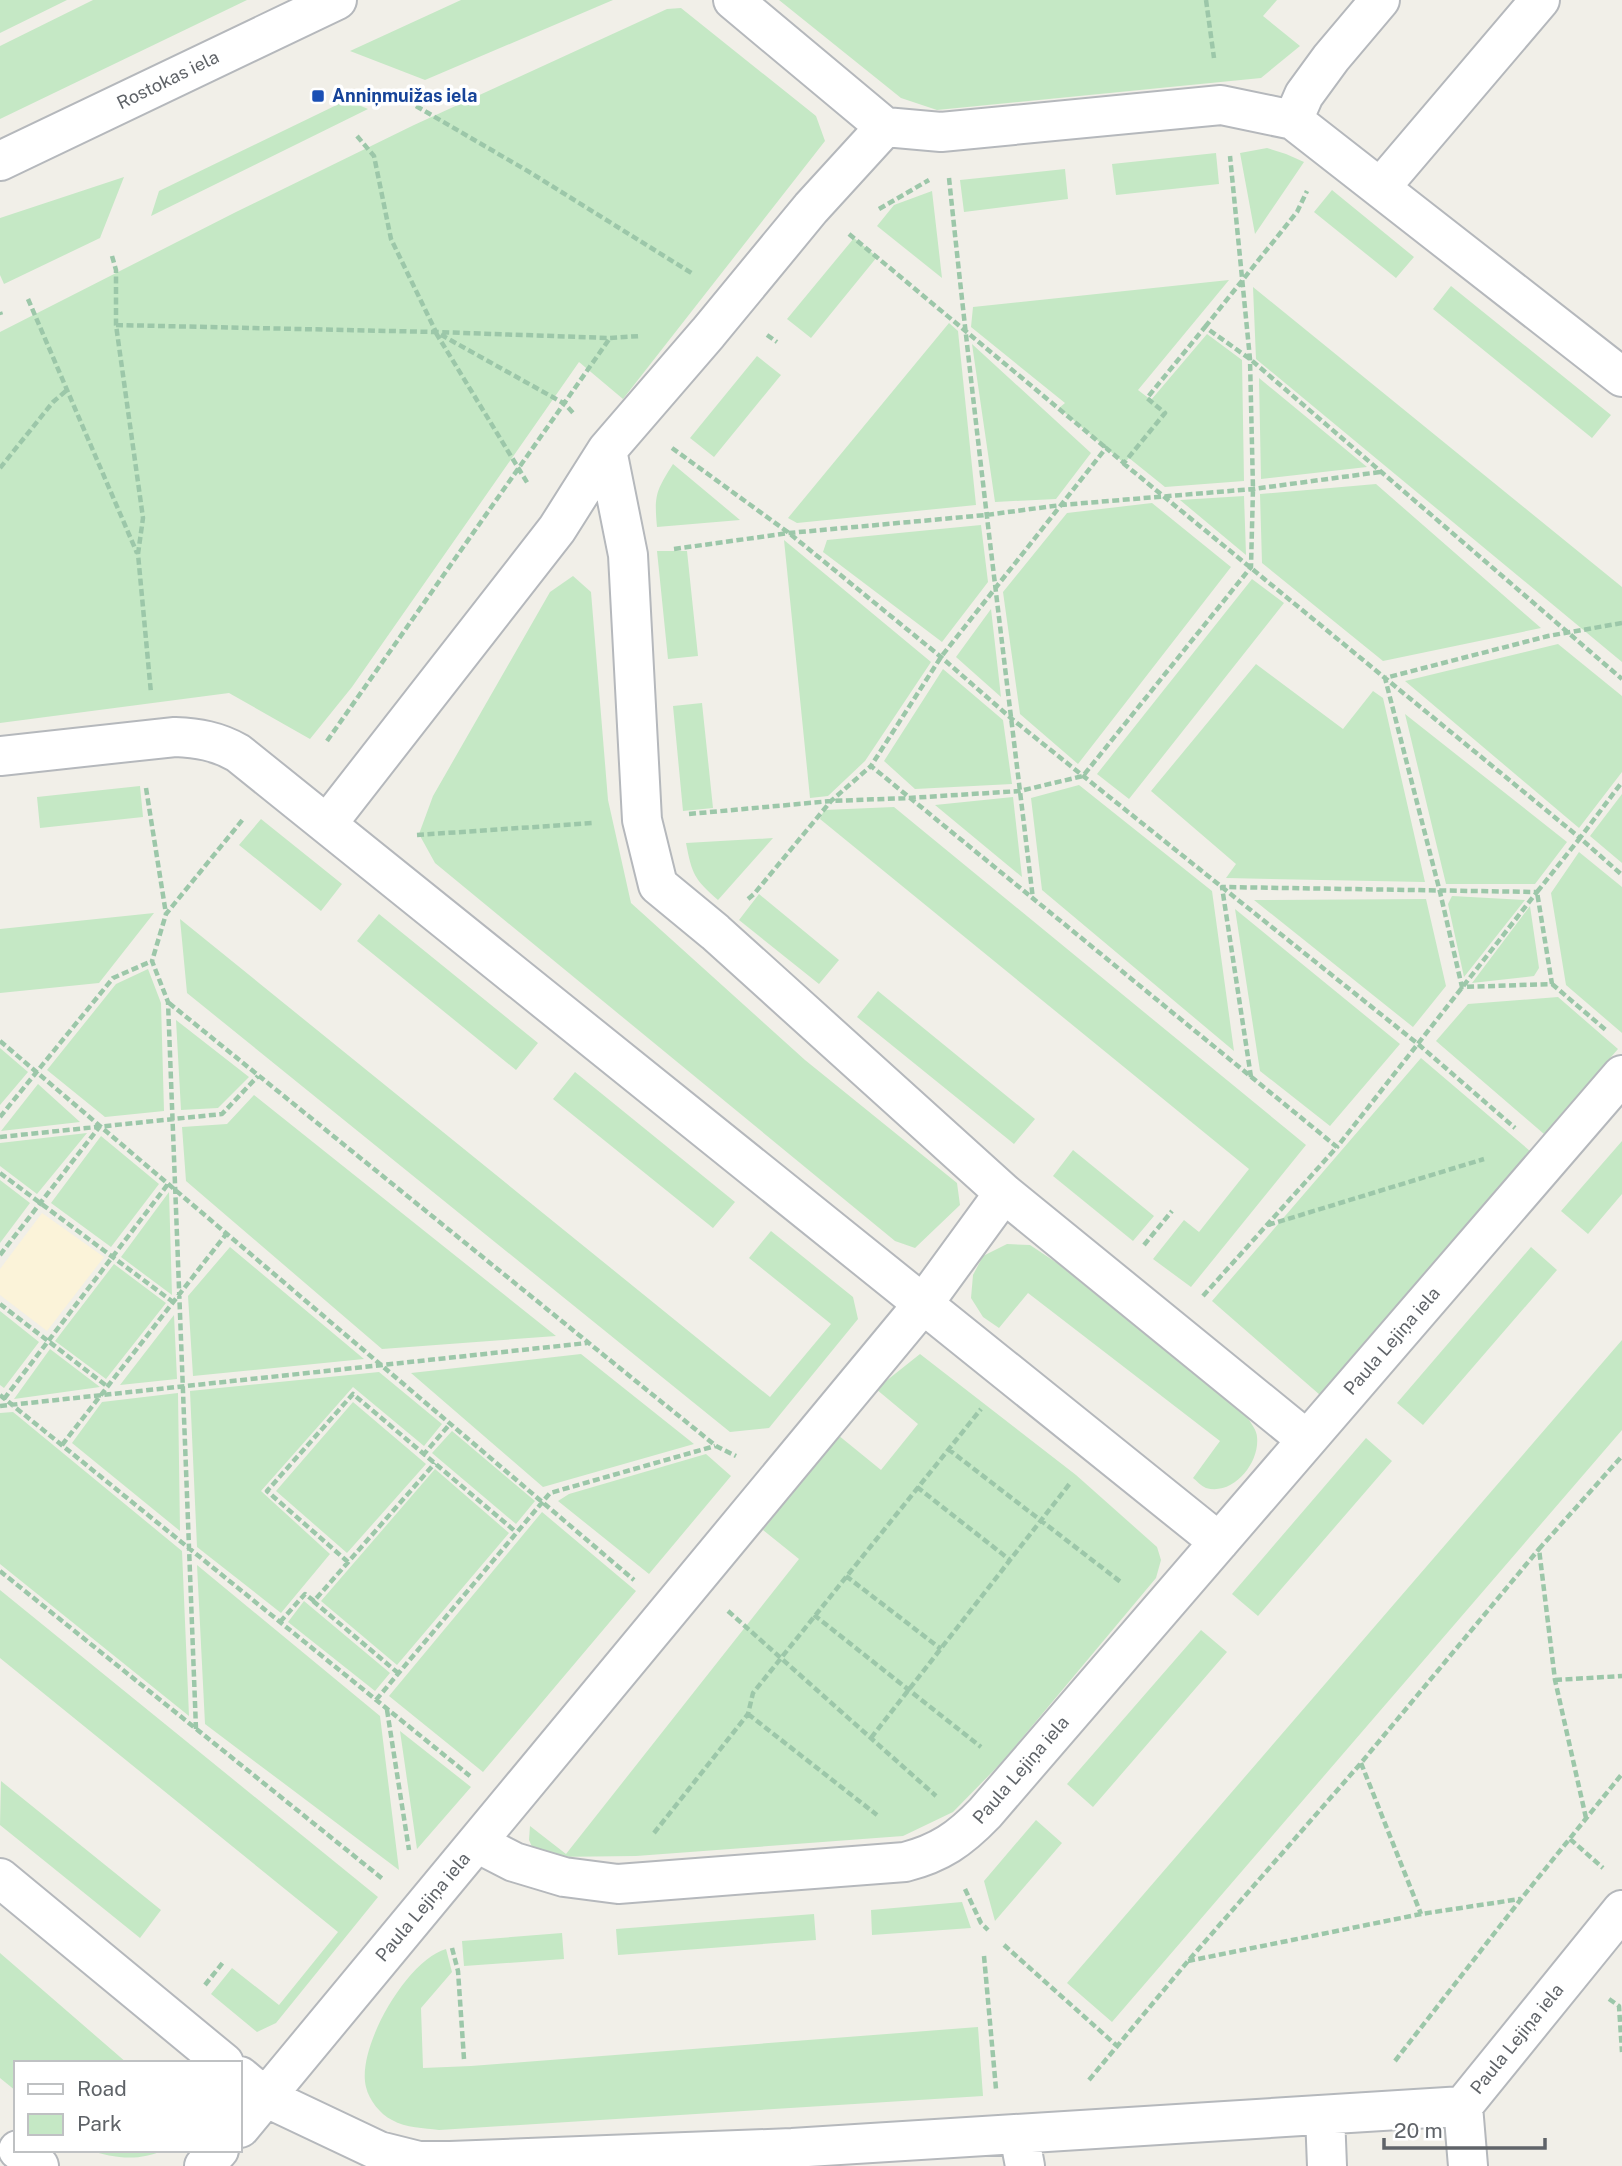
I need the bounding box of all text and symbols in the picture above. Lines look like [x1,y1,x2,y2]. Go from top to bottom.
street label: Rostokas iela [113,46,222,113]
place label: Anniņmuižas iela [332,85,478,107]
marker: Anniņmuižas iela [310,88,326,104]
street label: Paula Lejiņa iela [1339,1283,1444,1399]
street label: Paula Lejiņa iela [968,1712,1073,1828]
street label: Paula Lejiņa iela [371,1848,474,1965]
street label: Paula Lejiņa iela [1466,1979,1568,2098]
legend [14,2061,242,2152]
text: Road [77,2076,127,2101]
scale bar [1384,2106,1545,2150]
text: Park [77,2111,122,2136]
text: 20 m [1394,2118,1443,2143]

